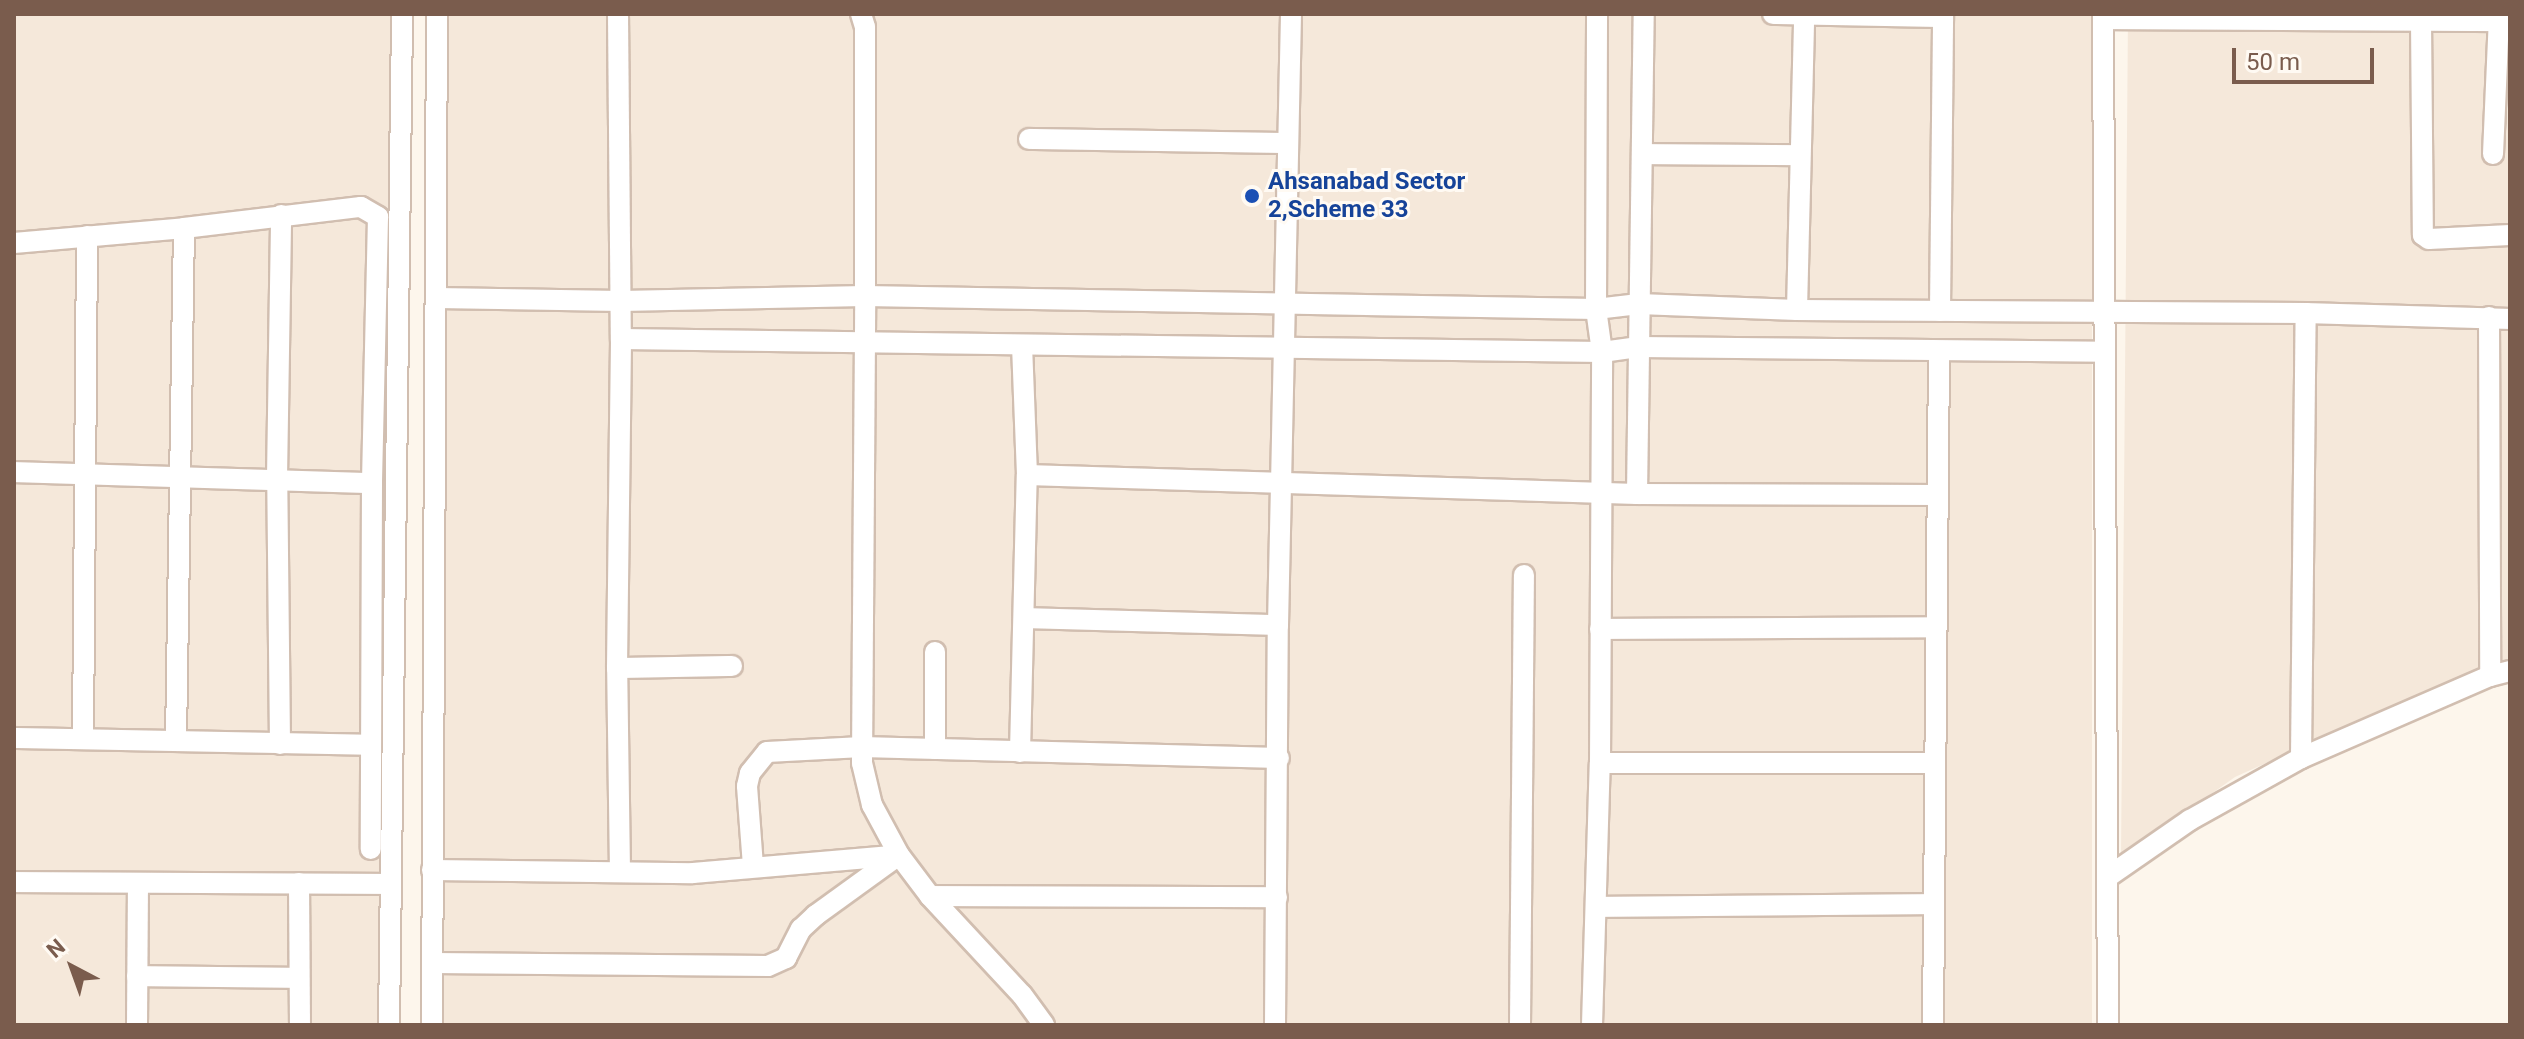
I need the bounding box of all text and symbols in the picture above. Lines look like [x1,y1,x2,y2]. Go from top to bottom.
scale bar [2236,32,2378,82]
text: 50 m [2246,48,2300,76]
place label: Ahsanabad Sector 2,Scheme 33 [1268,168,1465,224]
marker: Ahsanabad Sector 2,Scheme 33 [1243,187,1261,205]
north arrow [32,927,112,1007]
text: N [42,934,70,963]

